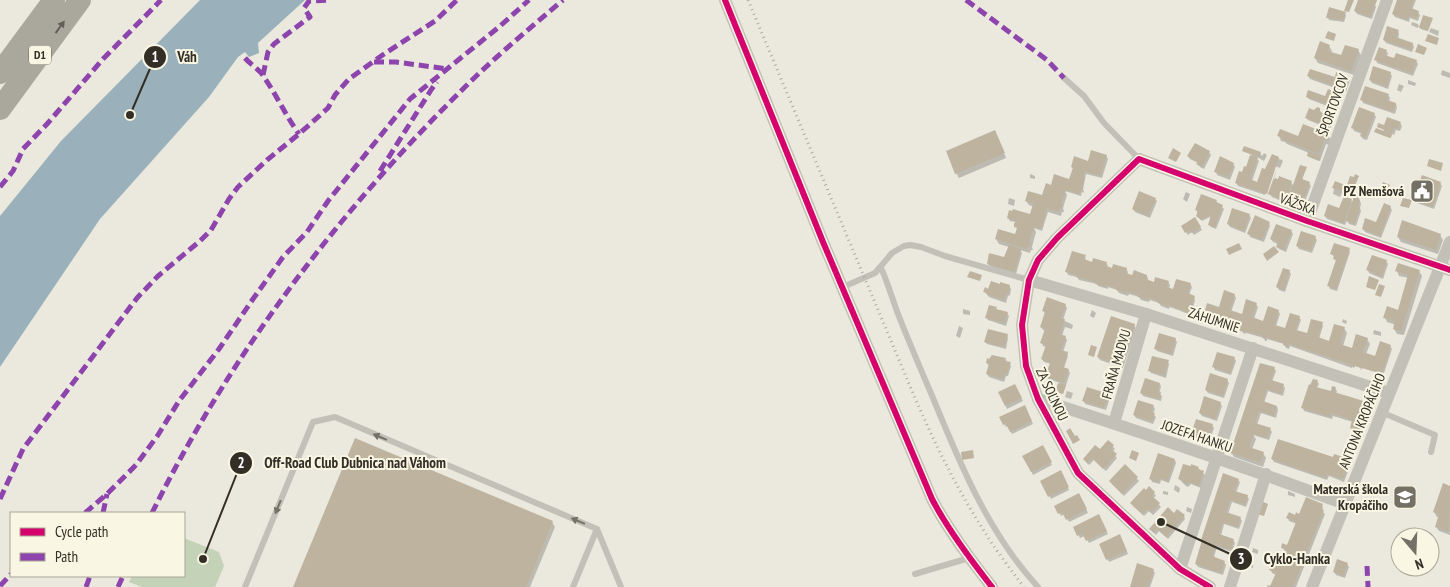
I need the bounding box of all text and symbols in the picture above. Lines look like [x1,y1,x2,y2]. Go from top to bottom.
one-way arrow [55,20,65,34]
callout: Váh [143,42,207,72]
road number: D1 [29,46,51,64]
text: 1 [151,47,159,66]
text: Váh [176,47,197,66]
street label: ŠPORTOVCOV [1313,71,1353,139]
public building icon: PZ Nemšová [1409,178,1435,204]
place label: PZ Nemšová [1343,182,1404,200]
street label: VÁŽSKA [1276,189,1319,219]
street label: ZÁHUMNIE [1186,303,1242,337]
street label: FRAŇA MADVU [1097,327,1135,401]
street label: ZA SOĽNOU [1032,364,1072,424]
street label: ANTONA KROPÁČIHO [1335,370,1390,472]
street label: JOZEFA HANKU [1158,415,1235,457]
one-way arrow [373,432,387,440]
callout: Off-Road Club Dubnica nad Váhom [229,448,456,478]
text: 2 [237,453,245,472]
text: Off-Road Club Dubnica nad Váhom [264,453,446,472]
place label: Materská škola Kropáčiho [1313,480,1388,514]
school or university icon: Materská škola Kropáčiho [1392,484,1418,510]
one-way arrow [274,499,282,514]
legend [10,512,185,577]
one-way arrow [570,516,585,524]
text: Cycle path [55,522,108,541]
north arrow [1390,527,1440,577]
callout: Cyklo-Hanka [1229,544,1340,574]
text: Path [55,547,78,566]
text: 3 [1237,549,1245,568]
text: Cyklo-Hanka [1264,549,1330,568]
text: N [1413,555,1426,574]

